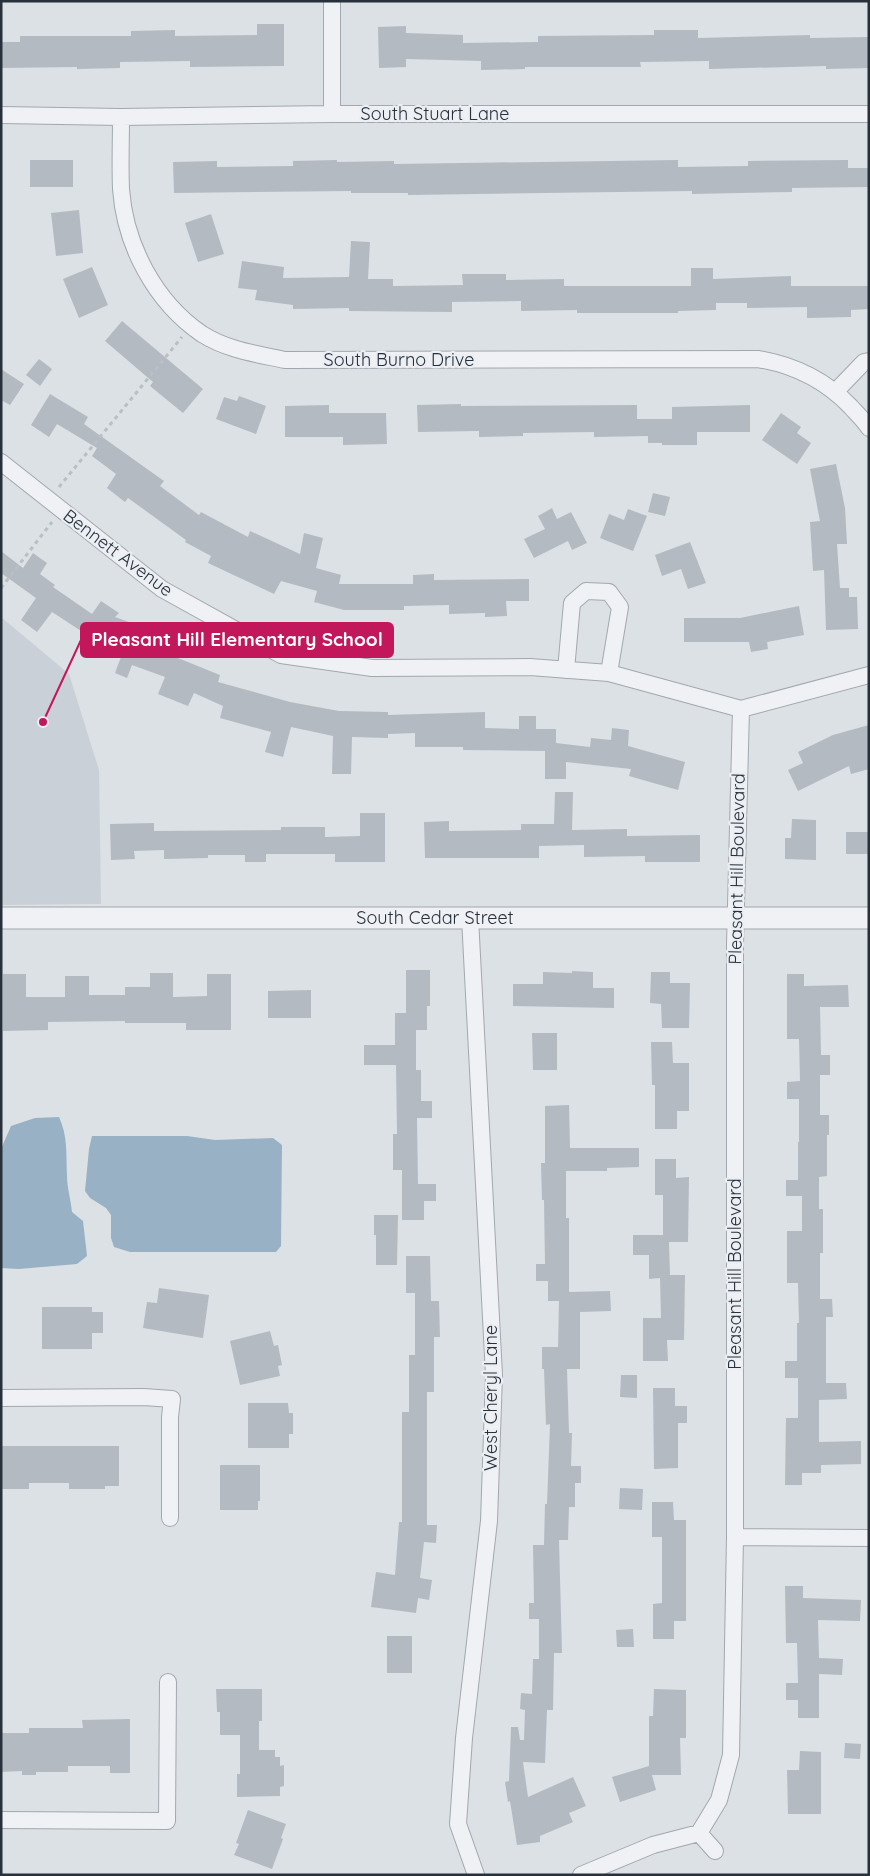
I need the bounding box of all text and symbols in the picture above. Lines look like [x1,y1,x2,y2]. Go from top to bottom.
street label: South Stuart Lane [361,102,509,125]
street label: South Burno Drive [324,348,474,371]
street label: Bennett Avenue [59,504,178,601]
callout: Pleasant Hill Elementary School [81,623,393,657]
text: Pleasant Hill Elementary School [91,627,383,651]
street label: Pleasant Hill Boulevard [723,773,750,965]
street label: South Cedar Street [356,906,514,929]
street label: Pleasant Hill Boulevard [723,1178,746,1370]
street label: West Cheryl Lane [479,1325,502,1471]

